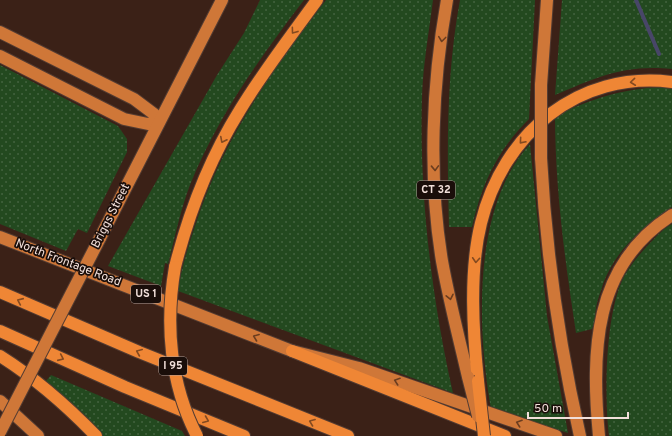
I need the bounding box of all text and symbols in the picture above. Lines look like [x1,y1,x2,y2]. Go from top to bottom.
one-way arrow [292,27,299,34]
one-way arrow [437,36,446,42]
one-way arrow [630,78,636,87]
one-way arrow [220,136,228,143]
one-way arrow [519,137,526,144]
one-way arrow [431,165,439,171]
street label: Briggs Street [88,181,134,251]
road number: CT 32 [417,181,455,199]
street label: North Frontage Road [13,235,123,291]
one-way arrow [472,257,481,263]
road number: US 1 [131,285,161,303]
one-way arrow [445,294,453,300]
one-way arrow [16,298,24,306]
one-way arrow [252,334,260,342]
one-way arrow [136,349,144,357]
one-way arrow [57,354,64,362]
road number: I 95 [159,357,187,375]
one-way arrow [393,377,400,385]
scale bar [528,394,628,420]
text: 50 m [534,401,562,417]
one-way arrow [203,416,210,424]
one-way arrow [308,418,315,426]
one-way arrow [516,420,523,428]

